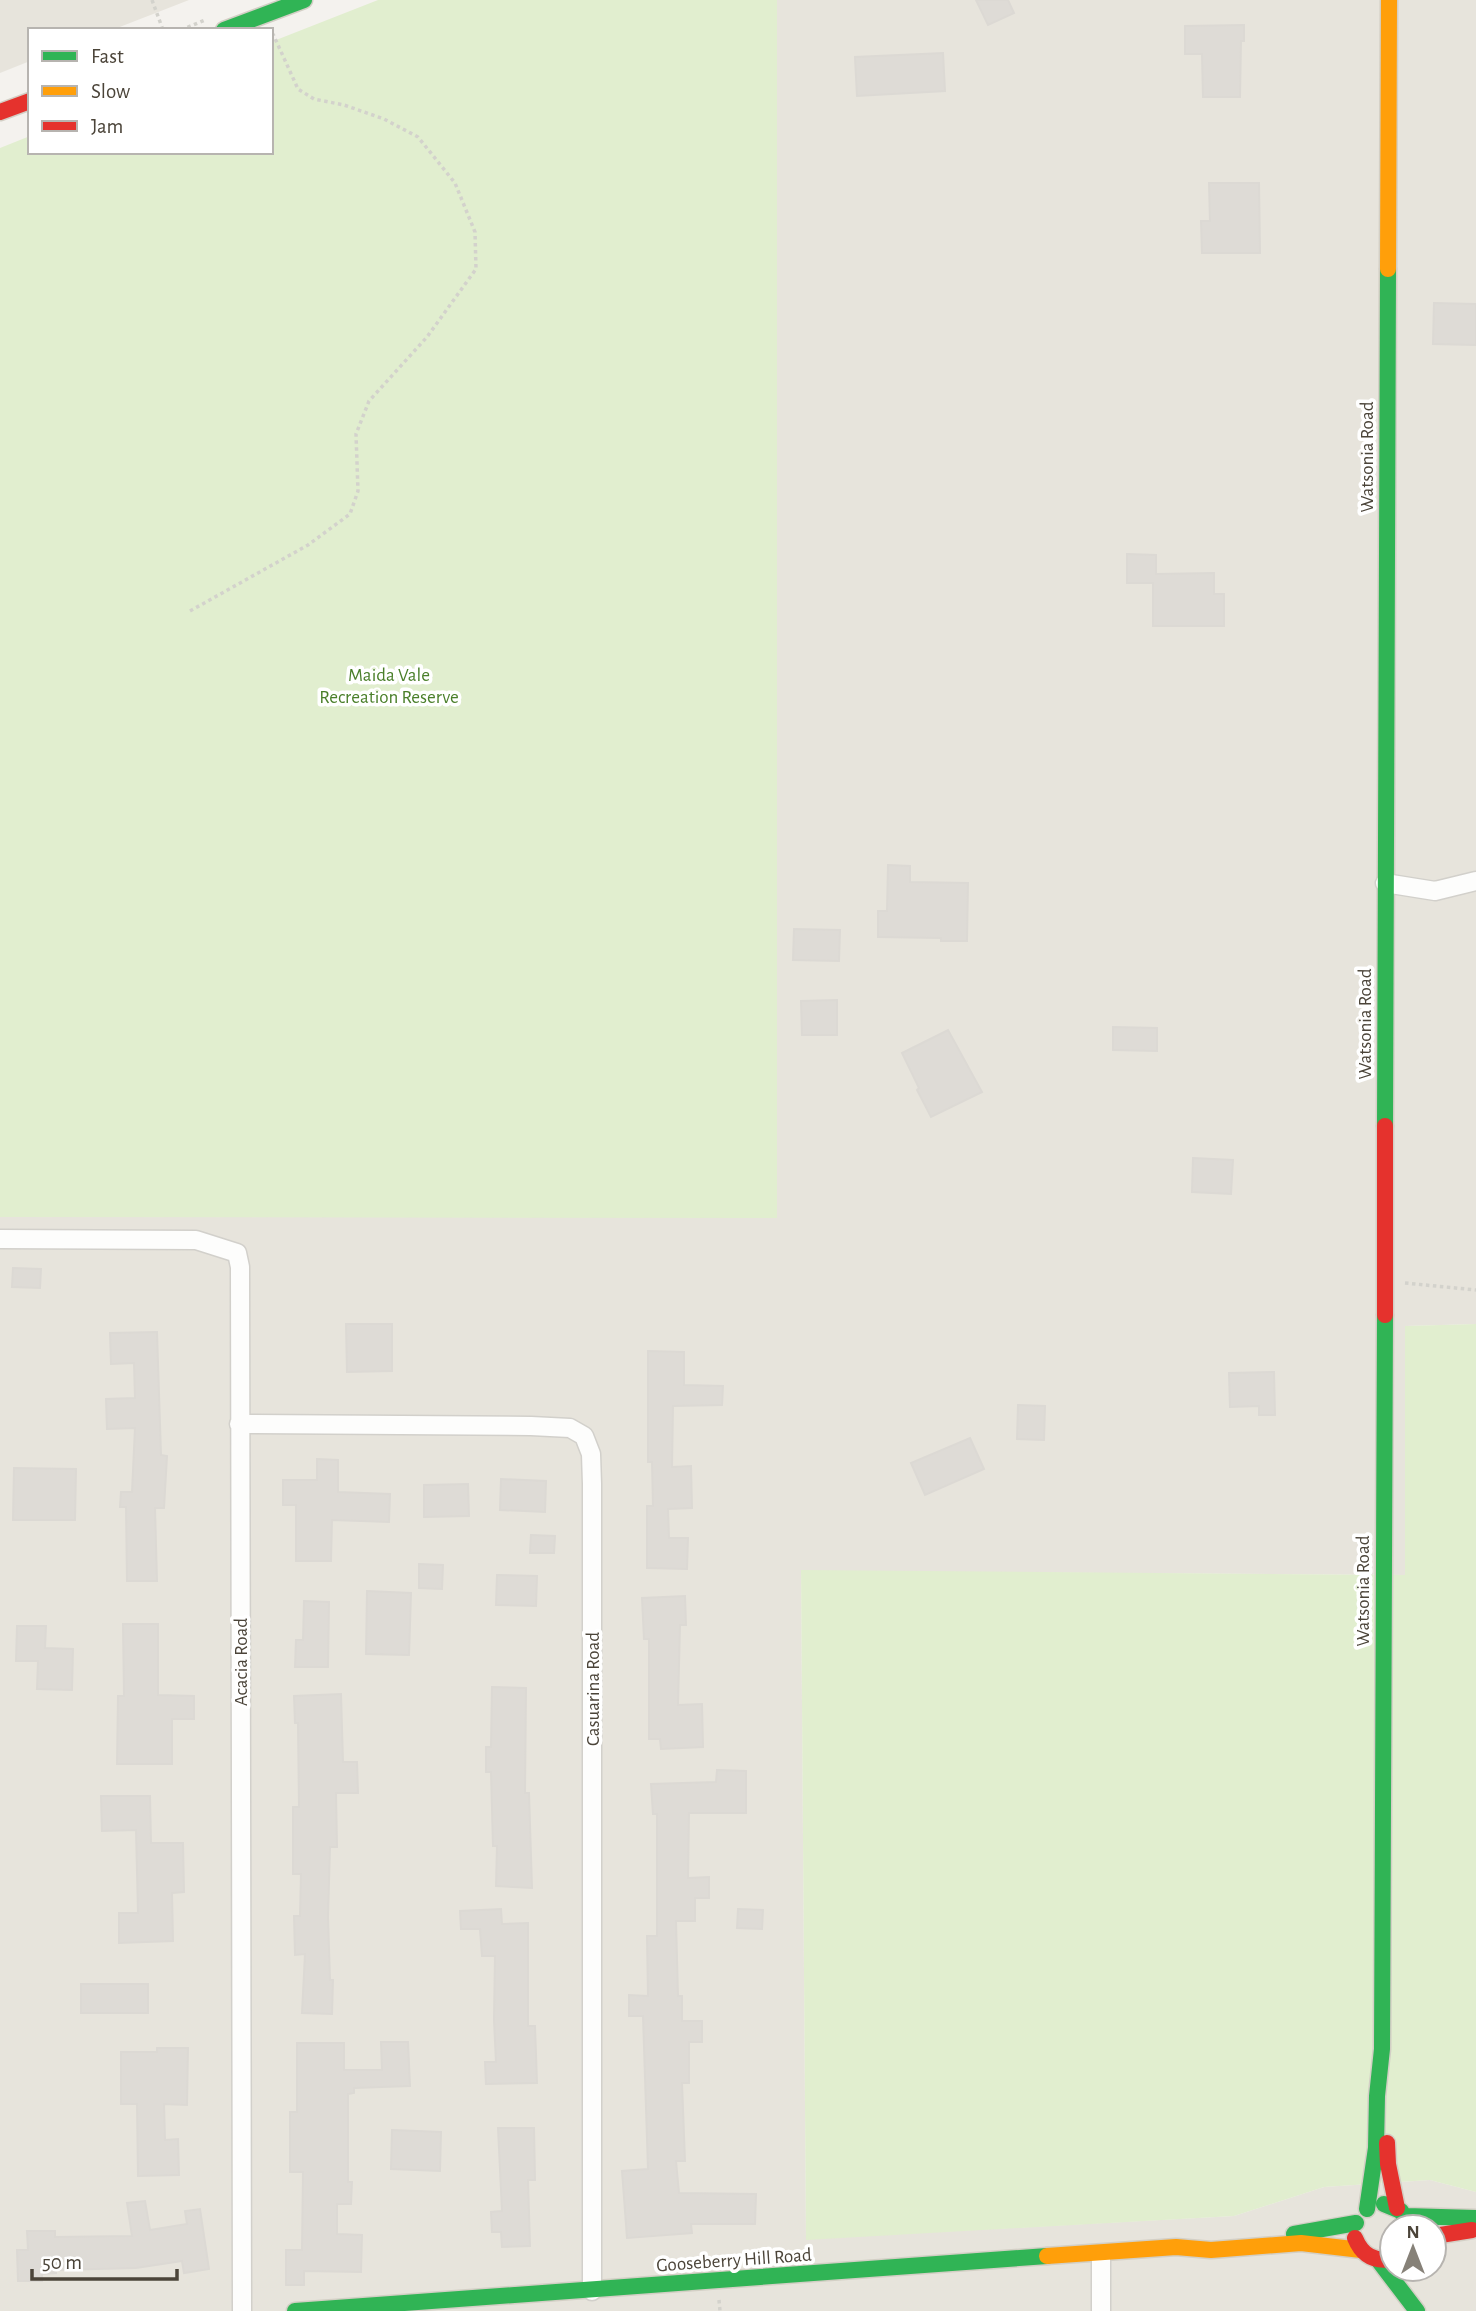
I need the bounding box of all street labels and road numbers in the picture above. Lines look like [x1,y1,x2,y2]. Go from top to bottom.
street label: Watsonia Road [1358,401,1377,513]
street label: Watsonia Road [1356,968,1375,1080]
street label: Watsonia Road [1354,1535,1373,1647]
street label: Acacia Road [232,1618,251,1706]
street label: Casuarina Road [584,1632,603,1746]
street label: Gooseberry Hill Road [656,2246,813,2275]

